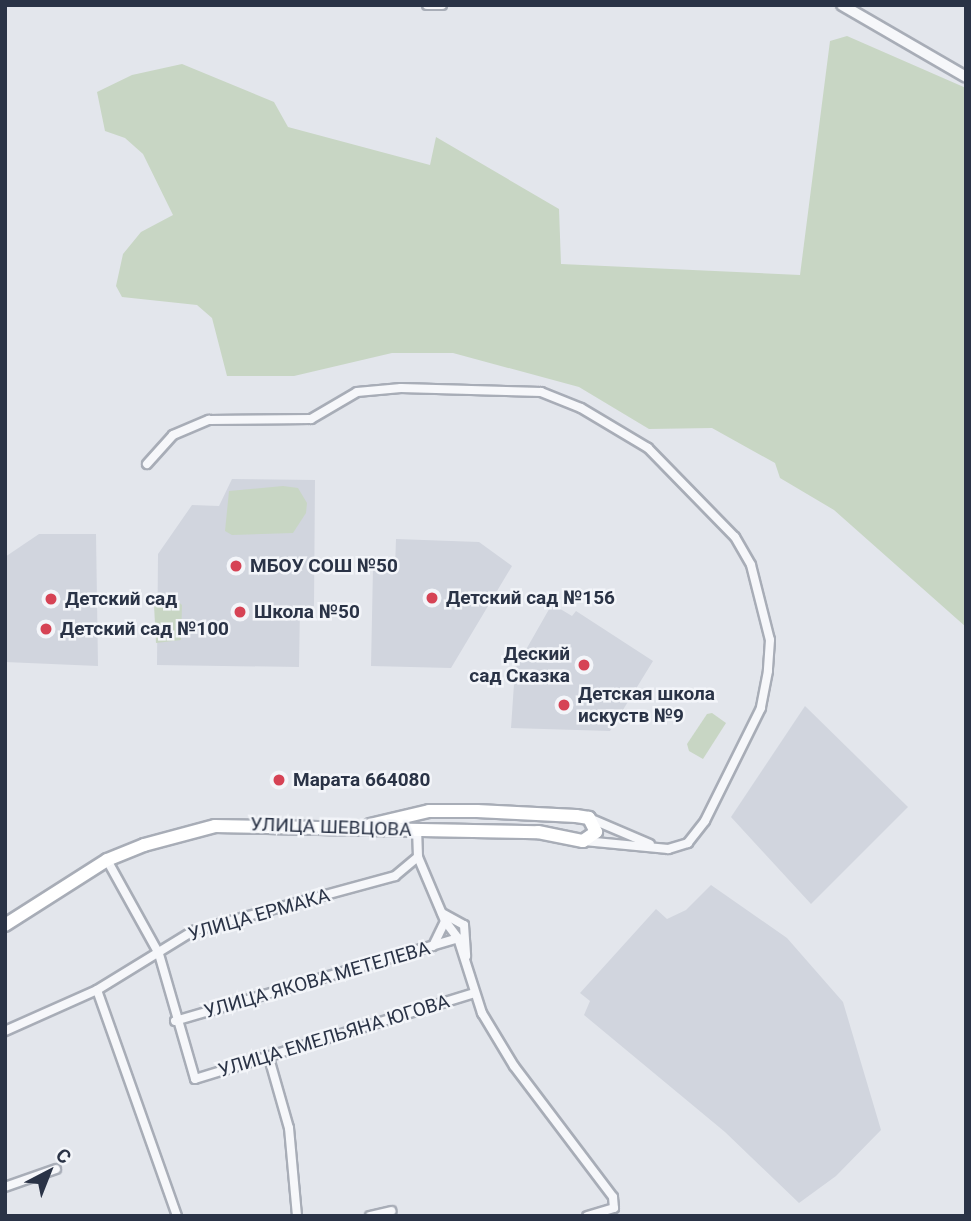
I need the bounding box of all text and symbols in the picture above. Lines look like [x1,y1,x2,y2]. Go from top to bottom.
place label: МБОУ СОШ №50 [250,555,398,577]
marker: МБОУ СОШ №50 [228,558,244,574]
place label: Детский сад №156 [446,587,615,609]
place label: Детский сад [65,588,177,610]
marker: Детский сад №156 [424,590,440,606]
marker: Детский сад [43,591,59,607]
place label: Школа №50 [254,601,360,623]
marker: Школа №50 [232,604,248,620]
place label: Детский сад №100 [60,618,229,640]
marker: Детский сад №100 [38,621,54,637]
place label: Деский сад Сказка [469,643,570,687]
marker: Деский сад Сказка [576,657,592,673]
place label: Детская школа искуств №9 [578,683,715,727]
marker: Детская школа искуств №9 [556,697,572,713]
place label: Марата 664080 [293,769,430,791]
marker: Марата 664080 [271,772,287,788]
street label: УЛИЦА ШЕВЦОВА [250,813,412,841]
street label: УЛИЦА ЕРМАКА [186,884,332,946]
street label: УЛИЦА ЯКОВА МЕТЕЛЕВА [201,937,433,1023]
street label: УЛИЦА ЕМЕЛЬЯНА ЮГОВА [216,990,452,1082]
north arrow [14,1137,84,1207]
text: С [51,1143,76,1169]

